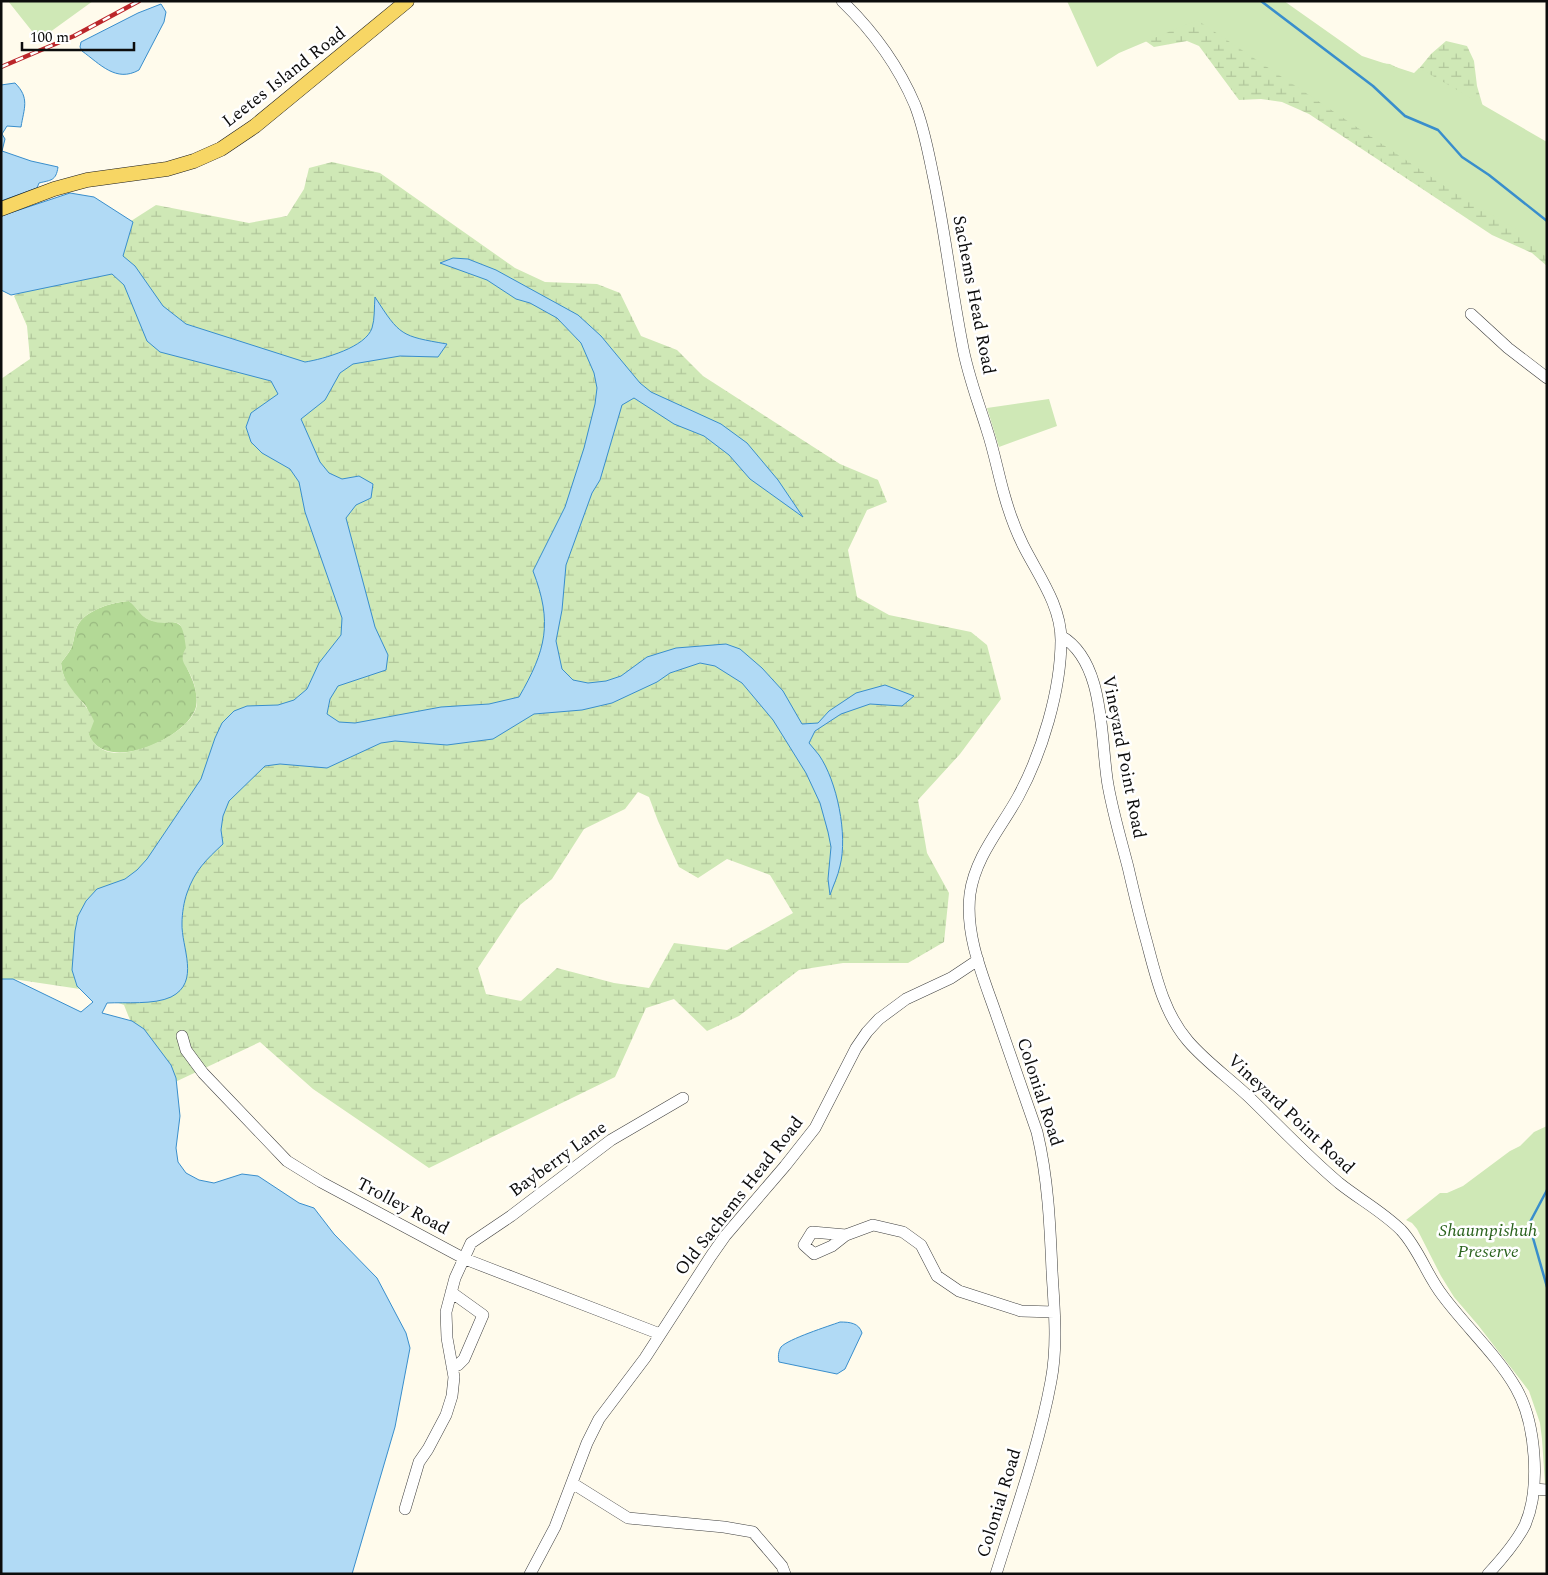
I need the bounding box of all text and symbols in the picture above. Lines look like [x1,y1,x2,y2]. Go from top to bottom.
scale bar [22,20,135,52]
street label: Leetes Island Road [216,20,352,134]
text: 100 m [30,26,69,49]
street label: Sachems Head Road [945,213,1003,377]
street label: Vineyard Point Road [1095,673,1153,841]
street label: Colonial Road [1010,1034,1070,1150]
street label: Vineyard Point Road [1221,1048,1361,1180]
street label: Old Sachems Head Road [668,1110,810,1282]
street label: Bayberry Lane [504,1114,612,1204]
street label: Trolley Road [352,1170,454,1242]
park label: Shaumpishuh Preserve [1439,1217,1537,1265]
street label: Colonial Road [970,1445,1028,1561]

